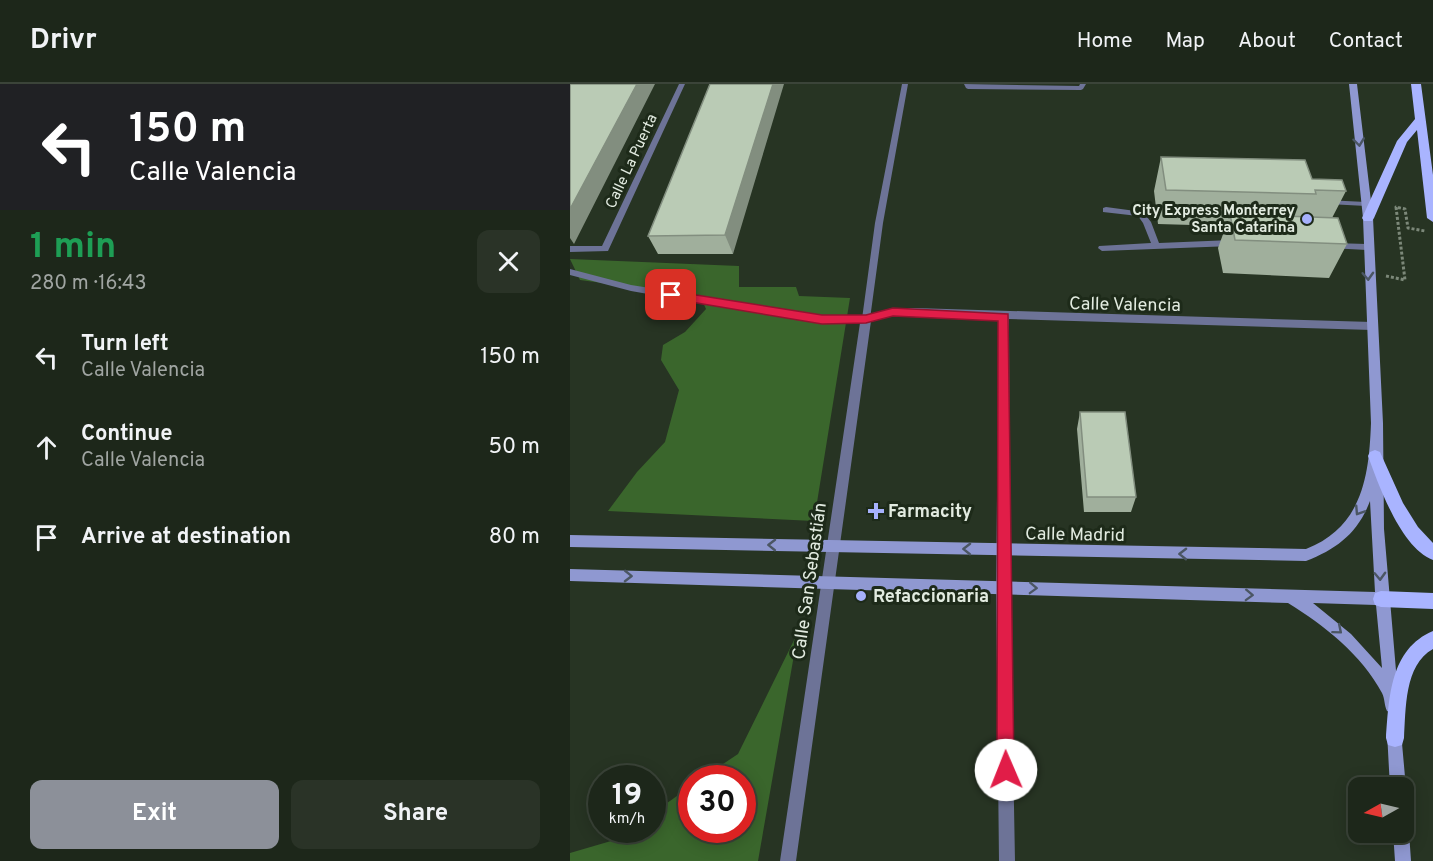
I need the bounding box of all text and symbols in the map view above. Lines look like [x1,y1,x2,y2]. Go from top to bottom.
text: Drivr [30,23,97,59]
text: Home [1077,28,1133,55]
text: Map [1166,28,1205,55]
text: About [1238,28,1296,55]
text: Contact [1329,28,1403,55]
text: 150 m [129,104,246,157]
icon: left [30,108,108,186]
street label: Calle La Puerta [602,111,663,212]
one-way arrow [1352,138,1365,147]
text: Calle Valencia [129,156,297,190]
place label: City Express Monterrey Santa Catarina [1132,202,1295,238]
marker: City Express Monterrey Santa Catarina [1300,212,1314,226]
text: 1 min [30,225,116,271]
button: close [477,230,540,293]
pin [645,269,696,320]
text: 280 m · 16:43 [30,271,147,297]
one-way arrow [1362,272,1375,281]
icon: arrive [654,278,687,311]
street label: Calle Valencia [1069,293,1181,318]
text: Turn left [81,331,169,358]
icon: left [30,341,63,374]
text: 150 m [480,344,540,371]
text: Calle Valencia [81,358,205,384]
text: Continue [81,421,172,448]
icon: ahead [30,431,63,464]
text: 50 m [488,434,540,461]
text: Calle Valencia [81,448,205,474]
street label: Calle San Sebastián [788,501,833,661]
place label: Farmacity [888,501,972,524]
marker: Farmacity [869,504,883,518]
one-way arrow [1355,505,1367,515]
icon: arrive [30,521,63,554]
street label: Calle Madrid [1025,523,1125,548]
text: Arrive at destination [81,524,291,551]
text: 80 m [489,524,540,551]
one-way arrow [767,539,776,551]
one-way arrow [962,543,971,556]
one-way arrow [1178,548,1187,560]
one-way arrow [624,570,633,583]
one-way arrow [1374,572,1387,581]
one-way arrow [1029,582,1038,595]
place label: Refaccionaria [873,586,989,609]
marker: Refaccionaria [854,589,868,603]
one-way arrow [1245,589,1254,602]
one-way arrow [1331,622,1342,633]
position arrow [974,738,1038,802]
speed limit sign: 30 [678,765,756,843]
north arrow [1348,777,1414,843]
map controls [1348,777,1414,843]
text: 19 [612,778,642,815]
button: Exit [30,780,279,849]
button: Share [291,780,540,849]
text: km/h [609,810,645,829]

